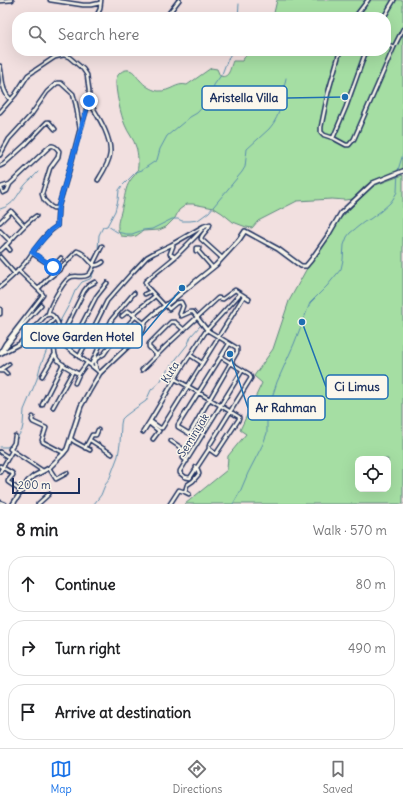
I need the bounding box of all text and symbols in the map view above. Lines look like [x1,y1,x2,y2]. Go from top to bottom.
search box [12,12,391,56]
icon: search [26,23,48,45]
text: Search here [58,25,139,44]
callout: Aristella Villa [202,86,287,110]
text: Aristella Villa [210,90,278,105]
route end [80,92,98,110]
route start [44,258,62,276]
callout: Clove Garden Hotel [22,324,142,348]
text: Clove Garden Hotel [30,329,134,344]
street label: Kuta [158,358,182,386]
callout: Ci Limus [326,375,388,399]
text: Ci Limus [334,379,380,394]
callout: Ar Rahman [248,396,325,420]
text: Ar Rahman [255,400,317,415]
street label: Seminyak [174,410,212,459]
map controls [355,456,391,492]
button: locate [355,456,391,492]
scale bar [12,476,80,495]
text: 200 m [18,478,51,492]
text: 8 min [16,519,58,541]
text: Walk · 570 m [313,522,387,539]
icon: ahead [17,573,39,595]
text: Continue [55,575,116,594]
text: 80 m [355,576,386,593]
icon: right [17,637,39,659]
text: Turn right [55,639,120,658]
text: 490 m [348,640,386,657]
icon: arrive [17,701,39,723]
text: Arrive at destination [55,703,191,722]
tab: Map [50,758,72,796]
tab: Directions [173,758,222,796]
tab: Saved [323,758,353,796]

